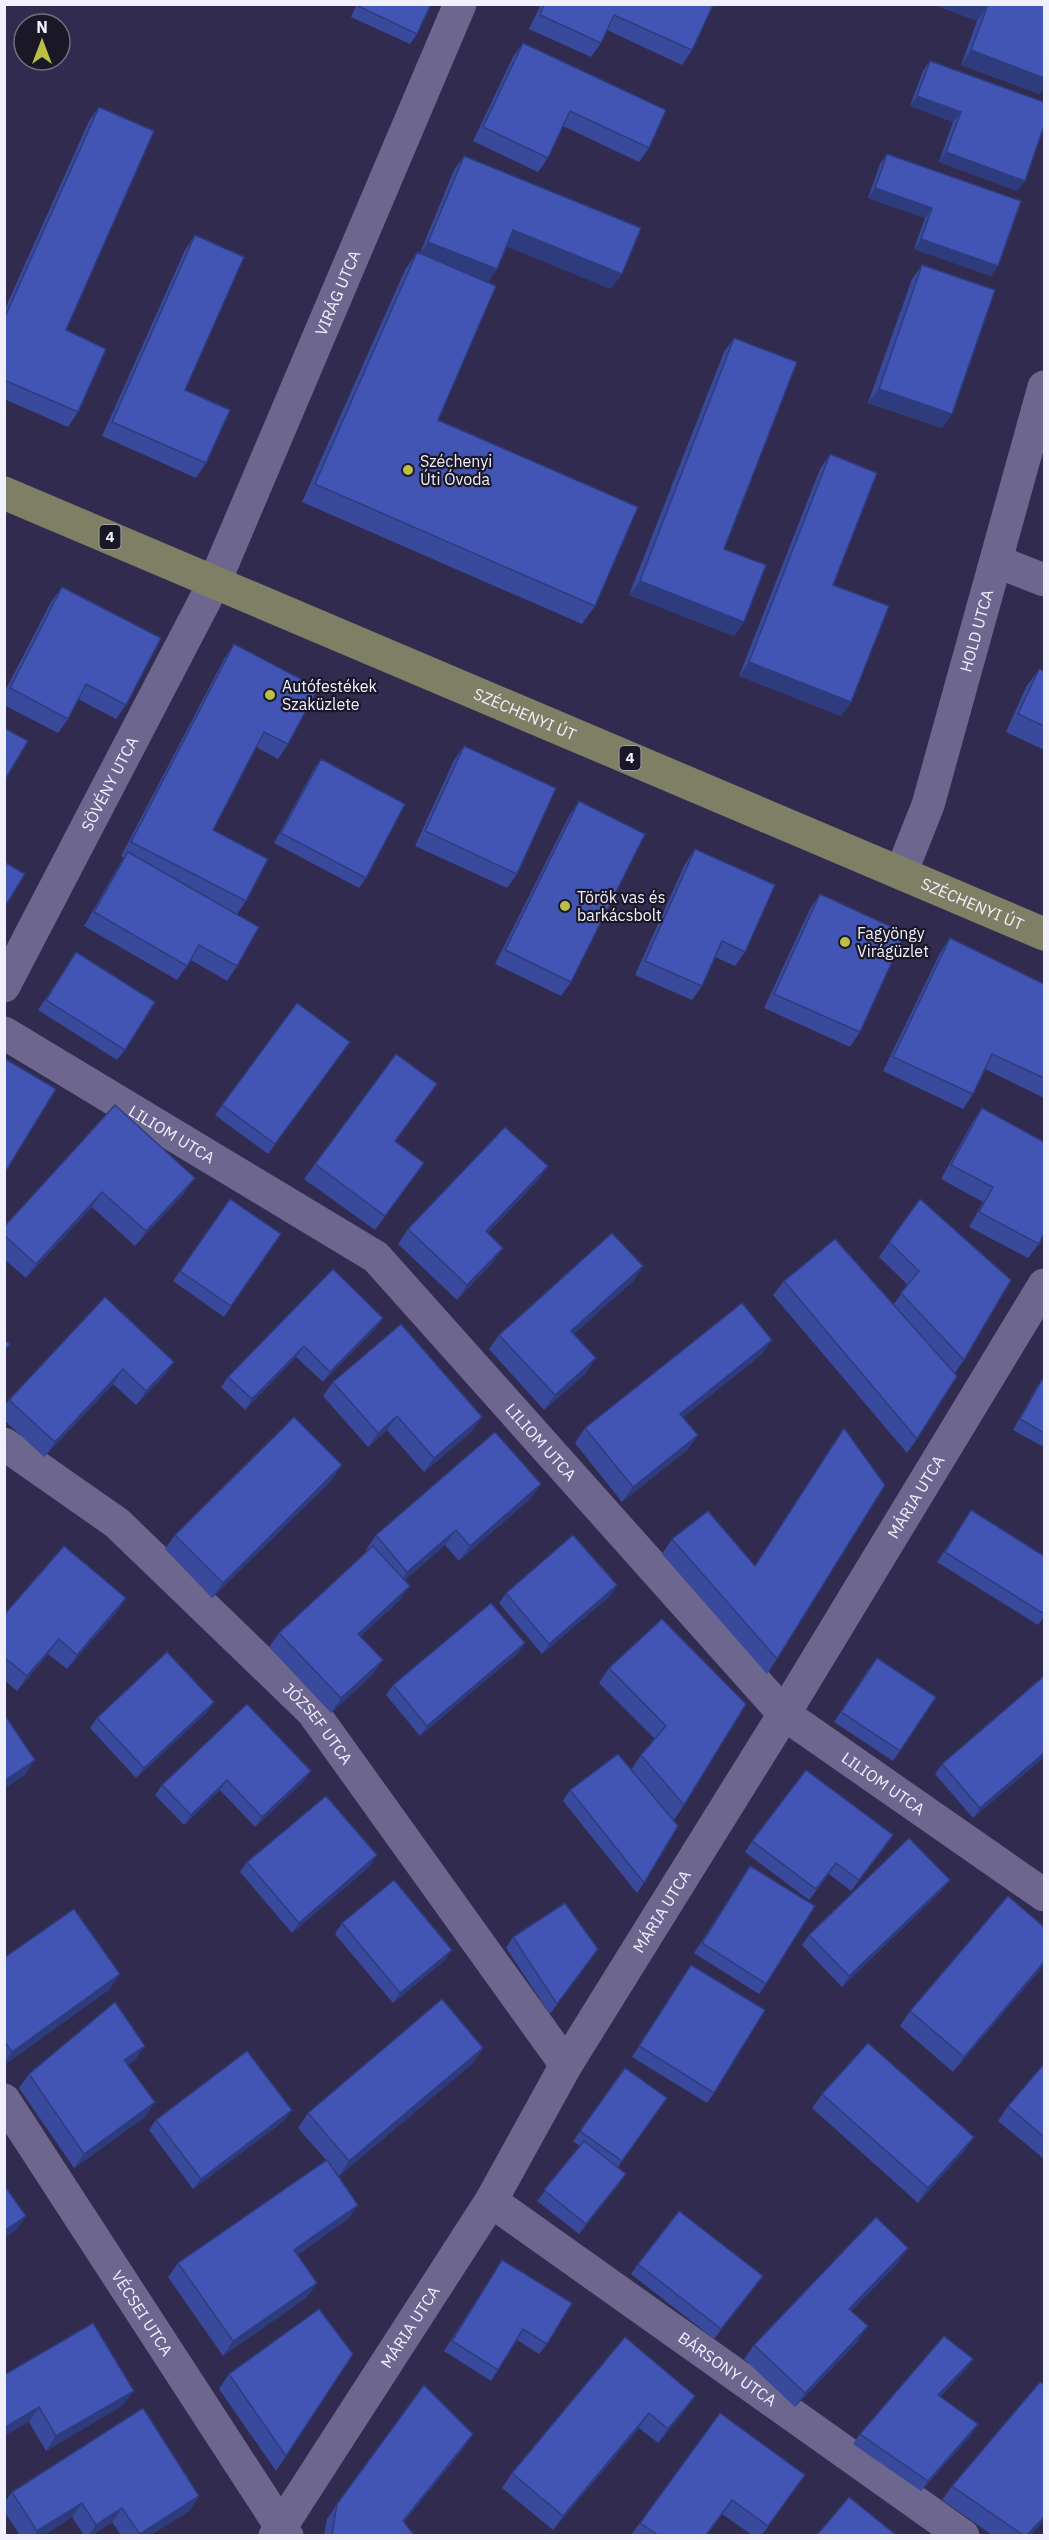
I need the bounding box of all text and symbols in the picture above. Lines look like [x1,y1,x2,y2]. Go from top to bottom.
north arrow [12,12,72,72]
text: N [36,17,48,37]
street label: VIRÁG UTCA [310,247,364,338]
place label: Széchenyi Úti Óvoda [420,451,492,489]
marker: Széchenyi Úti Óvoda [401,463,415,477]
road number: 4 [100,525,120,549]
street label: HOLD UTCA [955,587,997,674]
place label: Autófestékek Szaküzlete [282,676,378,714]
street label: SZÉCHENYI ÚT [471,683,579,745]
marker: Autófestékek Szaküzlete [263,688,277,702]
street label: SÖVÉNY UTCA [76,733,142,835]
road number: 4 [620,746,640,770]
street label: SZÉCHENYI ÚT [918,873,1027,934]
place label: Török vas és barkácsbolt [577,887,665,925]
marker: Török vas és barkácsbolt [558,899,572,913]
place label: Fagyöngy Virágüzlet [857,923,929,961]
marker: Fagyöngy Virágüzlet [838,935,852,949]
street label: LILIOM UTCA [125,1101,219,1168]
street label: LILIOM UTCA [501,1399,581,1485]
street label: MÁRIA UTCA [883,1452,948,1542]
street label: JÓZSEF UTCA [279,1678,357,1768]
street label: LILIOM UTCA [838,1747,929,1819]
street label: MÁRIA UTCA [628,1866,695,1956]
street label: VÉCSEI UTCA [107,2267,177,2359]
street label: MÁRIA UTCA [376,2282,444,2372]
street label: BÁRSONY UTCA [674,2327,781,2411]

